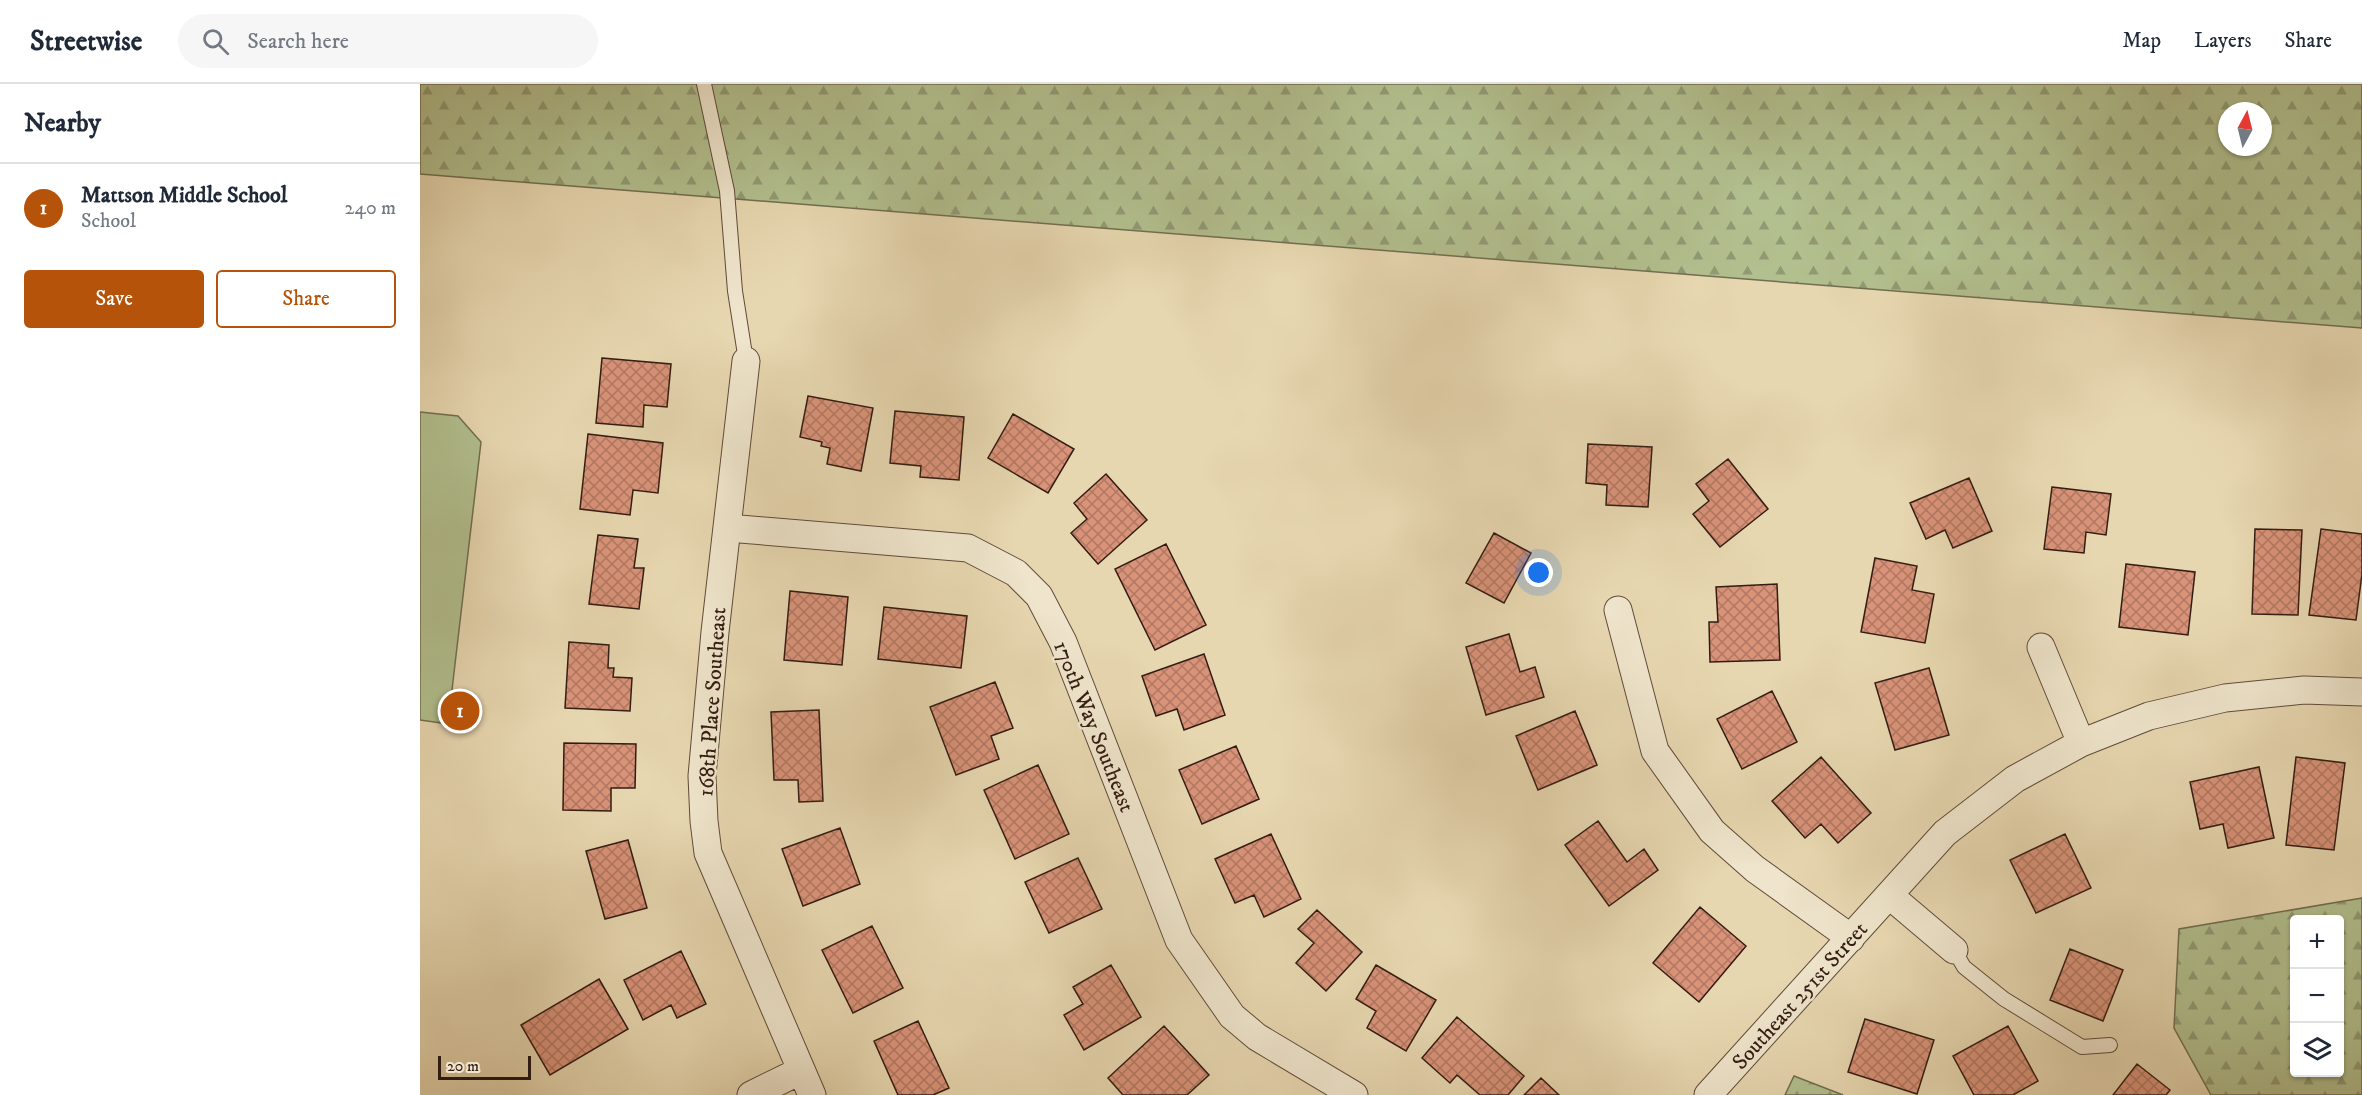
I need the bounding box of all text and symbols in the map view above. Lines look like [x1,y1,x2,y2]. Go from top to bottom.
search box [178,14,598,68]
text: Streetwise [30,24,142,59]
icon: search [199,25,232,58]
text: Search here [247,28,349,55]
text: Map [2122,28,2161,54]
text: Layers [2194,28,2252,54]
text: Share [2285,28,2332,54]
north arrow [2218,102,2272,156]
text: Nearby [24,107,101,140]
text: Mattson Middle School [81,182,287,209]
text: 1 [40,196,47,221]
text: 240 m [345,196,396,221]
text: School [81,209,136,234]
button: Save [24,270,204,328]
button: Share [216,270,396,328]
your location [1524,558,1553,587]
street label: 168th Place Southeast [692,606,733,798]
street label: 170th Way Southeast [1047,637,1140,816]
pin: 1 [440,688,480,734]
map controls [2290,915,2344,1077]
button: + [2290,915,2344,969]
street label: Southeast 251st Street [1727,916,1874,1076]
button: − [2290,969,2344,1023]
button: layers [2290,1023,2344,1077]
scale bar [438,1053,531,1080]
text: 20 m [447,1056,479,1076]

